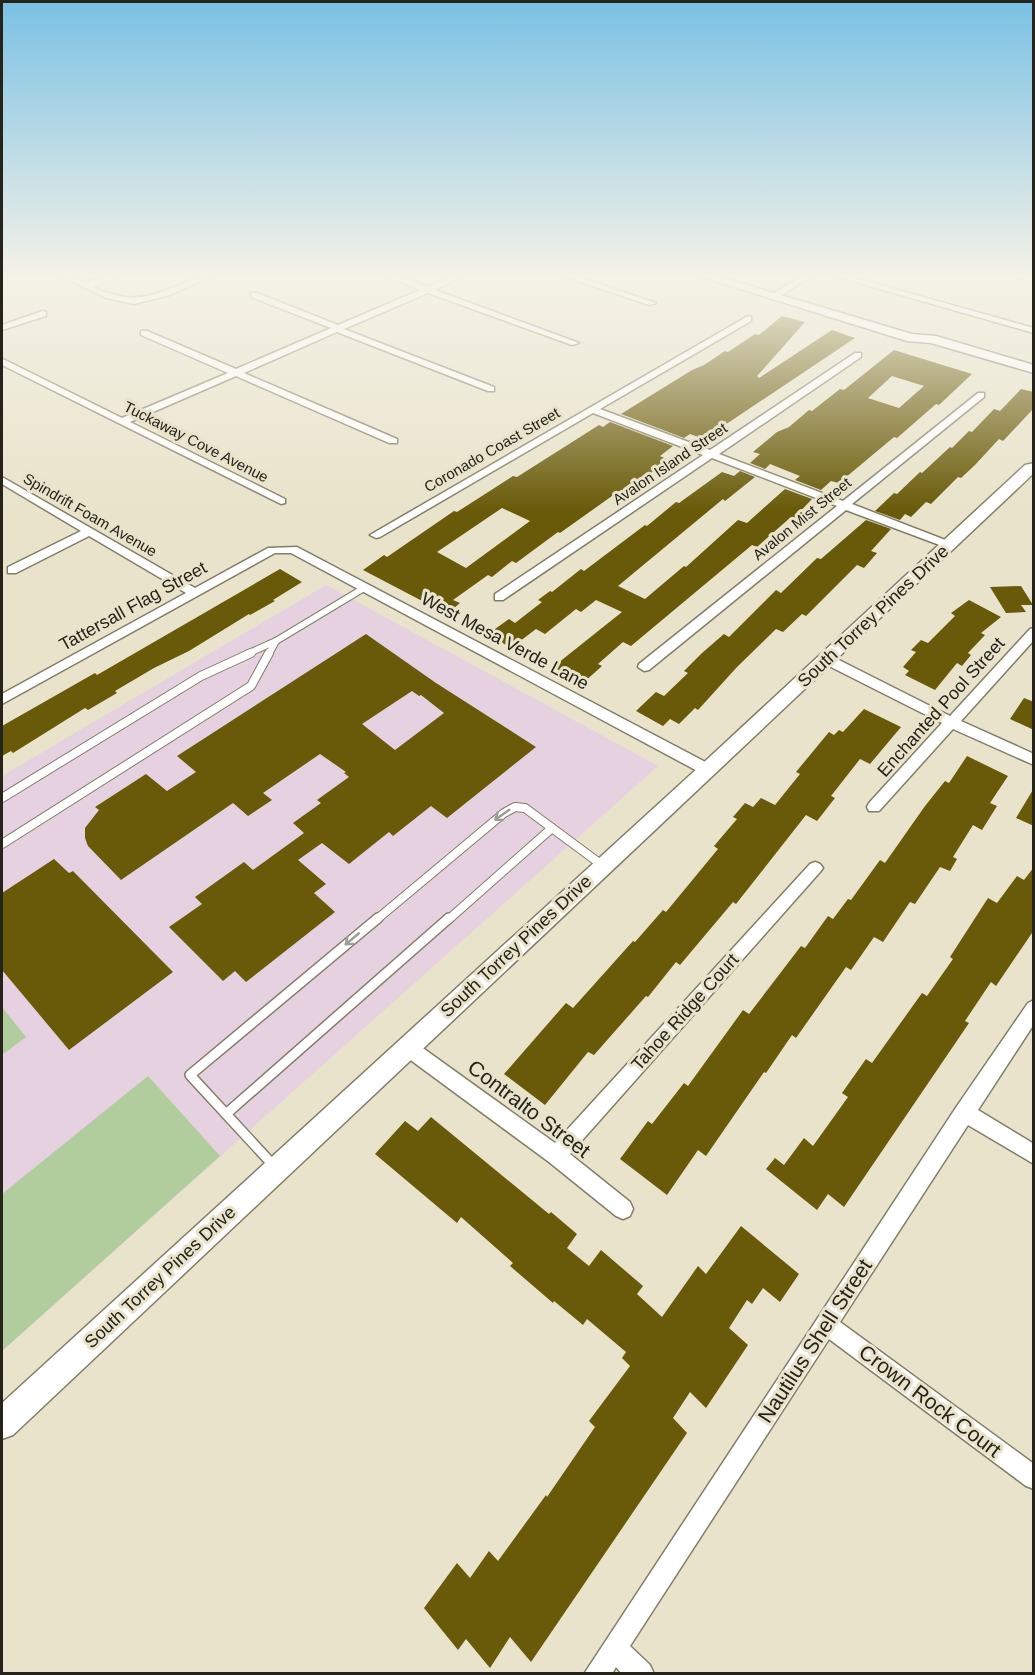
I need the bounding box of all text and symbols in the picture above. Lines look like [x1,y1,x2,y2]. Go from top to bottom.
street label: Tuckaway Cove Avenue [121,398,271,485]
street label: Coronado Coast Street [421,403,563,495]
street label: Avalon Island Street [609,419,731,508]
street label: Spindrift Foam Avenue [20,469,160,560]
street label: Avalon Mist Street [749,473,855,563]
street label: South Torrey Pines Drive [793,541,953,691]
street label: Tattersall Flag Street [56,557,210,655]
street label: West Mesa Verde Lane [418,588,592,694]
street label: Enchanted Pool Street [873,633,1009,781]
one-way arrow [495,809,511,821]
street label: South Torrey Pines Drive [436,871,596,1021]
one-way arrow [344,933,360,946]
street label: Tahoe Ridge Court [627,950,743,1074]
street label: Contralto Street [464,1055,595,1162]
street label: South Torrey Pines Drive [80,1202,240,1352]
street label: Nautilus Shell Street [753,1255,876,1427]
street label: Crown Rock Court [855,1340,1006,1462]

